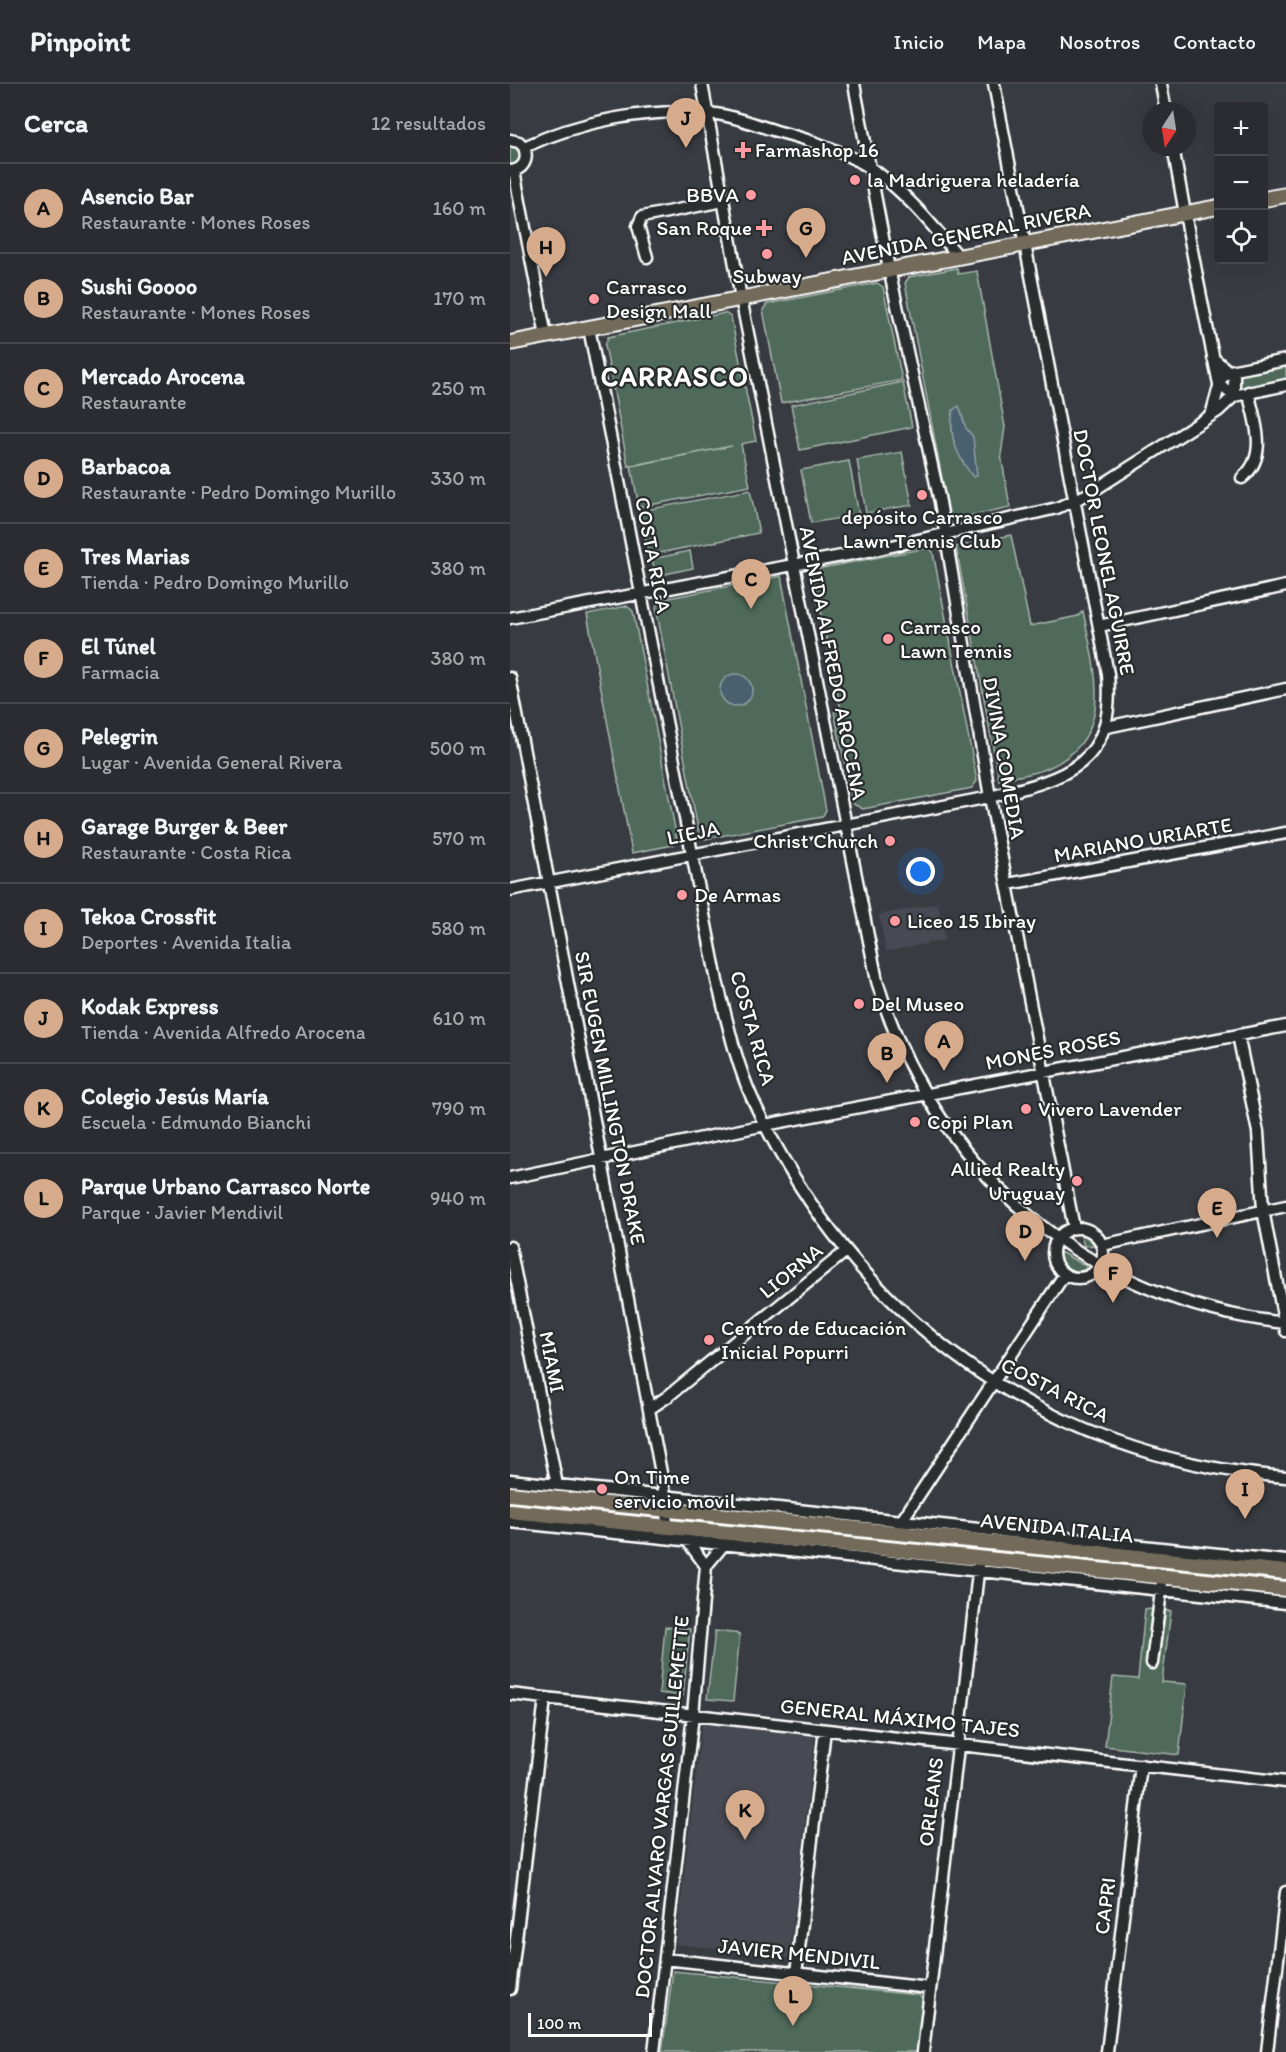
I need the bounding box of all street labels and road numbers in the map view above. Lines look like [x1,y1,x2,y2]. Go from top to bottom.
street label: AVENIDA GENERAL RIVERA [839,197,1093,270]
street label: DOCTOR LEONEL AGUIRRE [1068,427,1141,677]
street label: COSTA RICA [630,495,677,616]
street label: AVENIDA ALFREDO AROCENA [795,524,872,803]
street label: DIVINA COMEDIA [978,675,1031,842]
street label: MARIANO URIARTE [1052,811,1234,867]
street label: LIEJA [664,815,722,850]
street label: SIR EUGEN MILLINGTON DRAKE [570,949,651,1247]
street label: COSTA RICA [725,968,782,1089]
street label: MONES ROSES [983,1024,1123,1075]
street label: LIORNA [754,1237,828,1304]
street label: MIAMI [534,1329,571,1395]
street label: COSTA RICA [997,1352,1114,1428]
street label: AVENIDA ITALIA [979,1507,1135,1548]
street label: DOCTOR ALVARO VARGAS GUILLEMETTE [629,1614,694,2000]
street label: GENERAL MÁXIMO TAJES [779,1692,1021,1743]
street label: ORLEANS [913,1756,948,1848]
street label: CAPRI [1089,1876,1120,1936]
street label: JAVIER MENDIVIL [717,1933,882,1974]

